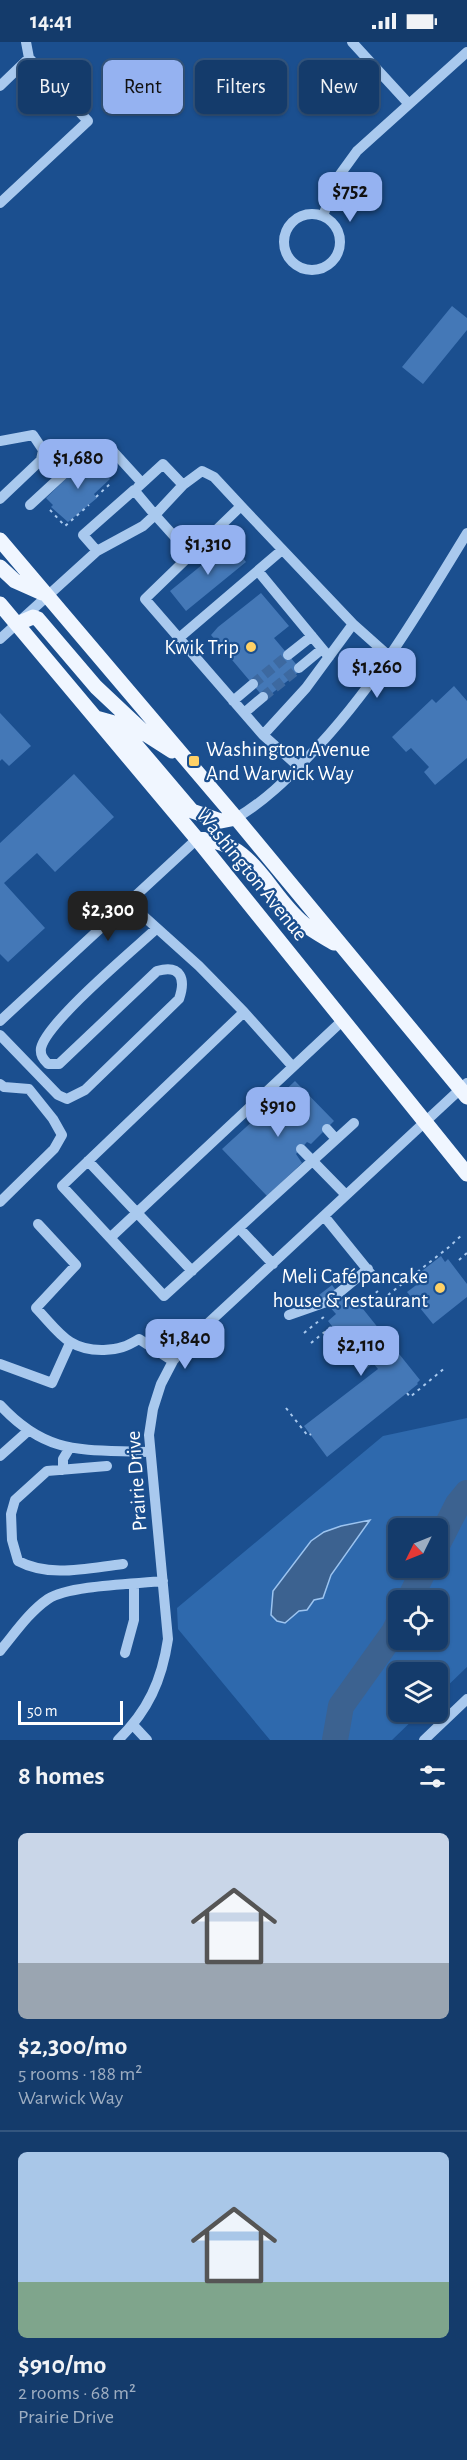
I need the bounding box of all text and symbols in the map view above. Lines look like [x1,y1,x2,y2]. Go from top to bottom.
text: 14:41 [30,10,73,32]
chip: Buy [18,60,91,114]
chip: Rent [103,60,183,114]
chip: Filters [195,60,287,114]
chip: New [299,60,379,114]
pin: $752 [314,172,386,223]
text: $752 [332,181,368,201]
pin: $1,680 [29,439,127,490]
text: $1,680 [53,448,103,468]
pin: $1,310 [159,525,257,576]
text: $1,310 [184,534,232,554]
place label: Kwik Trip [164,637,239,658]
marker: Kwik Trip [244,640,258,654]
pin: $1,260 [328,648,426,699]
text: $1,260 [352,657,402,677]
place label: Washington Avenue And Warwick Way [206,739,370,784]
marker: Washington Avenue And Warwick Way [187,754,201,768]
street label: Washington Avenue [192,804,311,945]
pin: $2,300 [59,891,157,942]
text: $2,300 [82,900,134,920]
pin: $910 [242,1087,314,1138]
text: $910 [260,1096,296,1116]
place label: Meli Café pancake house & restaurant [272,1266,428,1311]
marker: Meli Café pancake house & restaurant [433,1281,447,1295]
pin: $1,840 [136,1319,234,1370]
pin: $2,110 [312,1326,410,1377]
text: $1,840 [159,1328,211,1348]
text: $2,110 [337,1335,385,1355]
street label: Prairie Drive [123,1430,150,1532]
north arrow [388,1518,448,1578]
map controls [388,1518,448,1722]
button: locate [388,1590,448,1650]
button: layers [388,1662,448,1722]
scale bar [18,1698,123,1726]
text: 50 m [27,1703,58,1719]
icon: filters [416,1760,449,1793]
text: 8 homes [18,1763,105,1789]
icon: home [180,1872,288,1980]
text: $2,300/mo [18,2033,127,2059]
text: 5 rooms · 188 m² [18,2064,142,2084]
text: Warwick Way [18,2088,123,2108]
icon: home [180,2191,288,2299]
text: $910/mo [18,2352,106,2378]
text: 2 rooms · 68 m² [18,2383,136,2403]
text: Prairie Drive [18,2407,114,2427]

